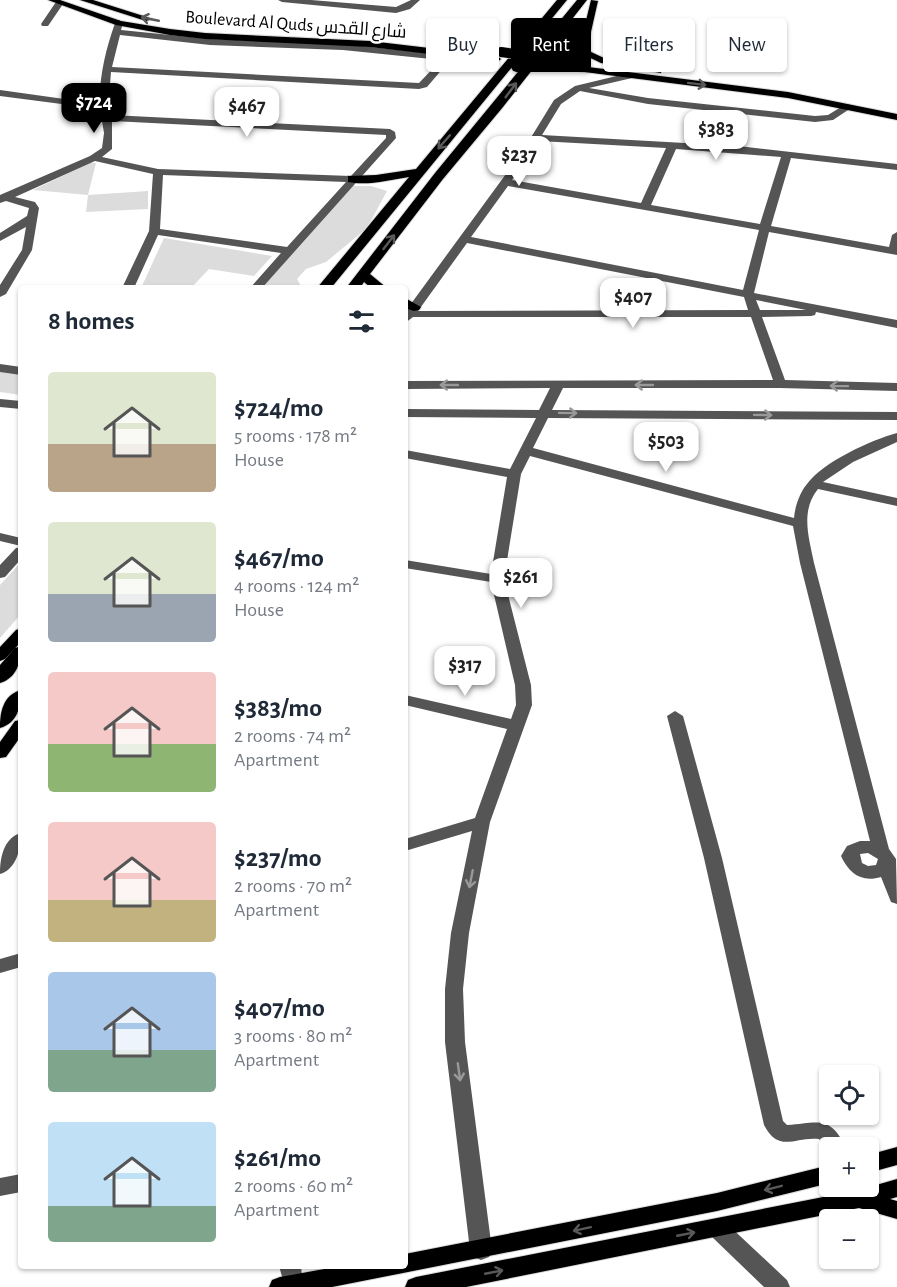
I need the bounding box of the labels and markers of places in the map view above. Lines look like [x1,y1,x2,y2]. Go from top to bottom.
pin: $724 [58,83,130,134]
pin: $467 [211,87,283,138]
pin: $383 [680,110,752,161]
pin: $237 [483,136,555,187]
pin: $407 [597,278,669,329]
pin: $503 [630,422,702,473]
pin: $261 [485,558,557,609]
pin: $317 [429,646,501,697]

